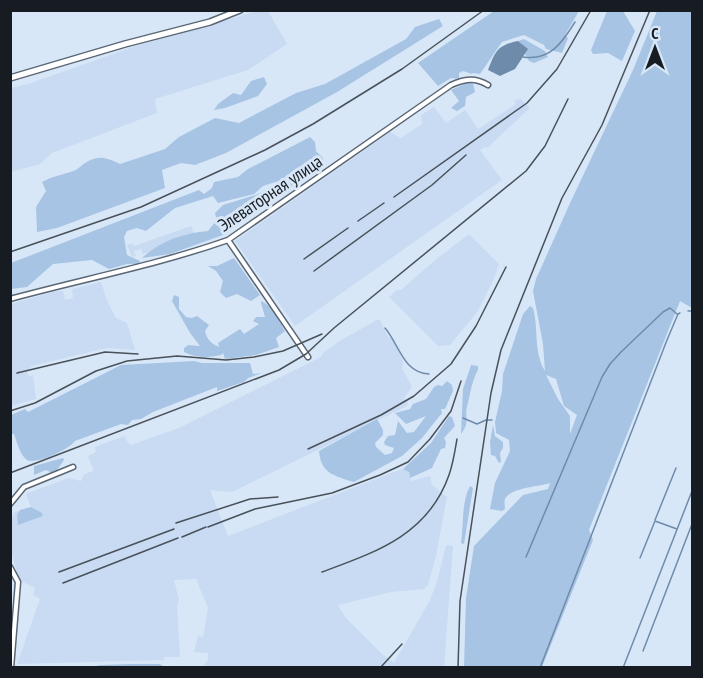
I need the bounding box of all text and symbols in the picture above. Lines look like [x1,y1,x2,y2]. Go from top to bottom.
north arrow [625,18,685,78]
text: С [651,23,659,43]
street label: Элеваторная улица [213,150,327,236]

